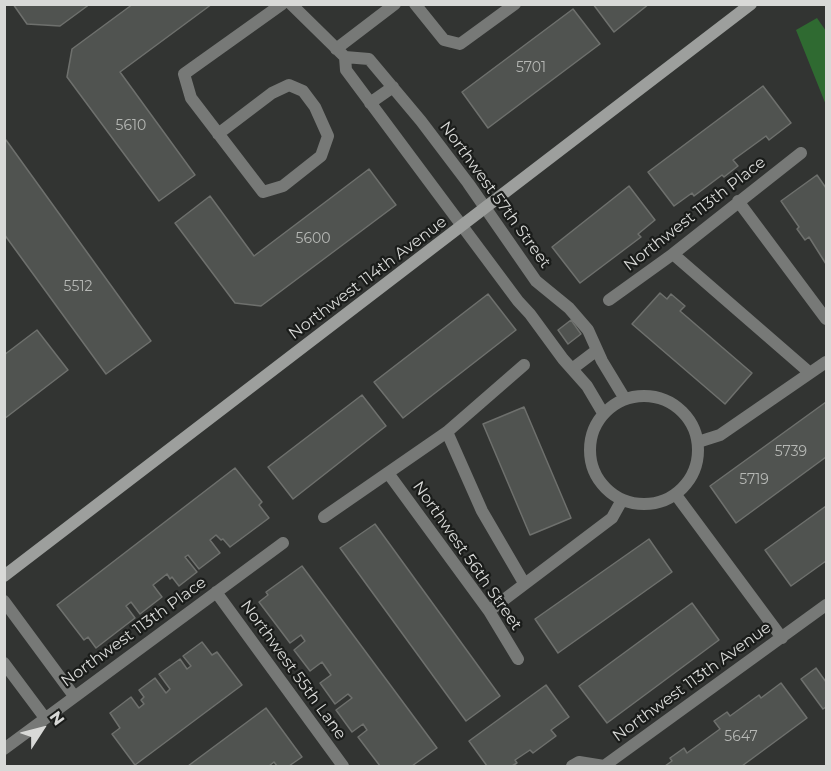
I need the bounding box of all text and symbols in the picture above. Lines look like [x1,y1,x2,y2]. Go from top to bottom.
house number: 5701 [516,60,546,76]
house number: 5610 [116,118,146,134]
street label: Northwest 57th Street [435,118,555,272]
street label: Northwest 113th Place [620,153,770,275]
street label: Northwest 114th Avenue [285,212,451,344]
house number: 5600 [296,231,330,247]
house number: 5512 [64,279,92,295]
house number: 5739 [775,444,807,460]
house number: 5719 [739,472,769,488]
street label: Northwest 56th Street [408,478,526,634]
street label: Northwest 113th Place [58,573,210,691]
street label: Northwest 55th Lane [236,597,350,743]
street label: Northwest 113th Avenue [609,618,775,746]
north arrow [12,699,72,759]
text: N [45,707,68,729]
house number: 5647 [724,729,758,745]

